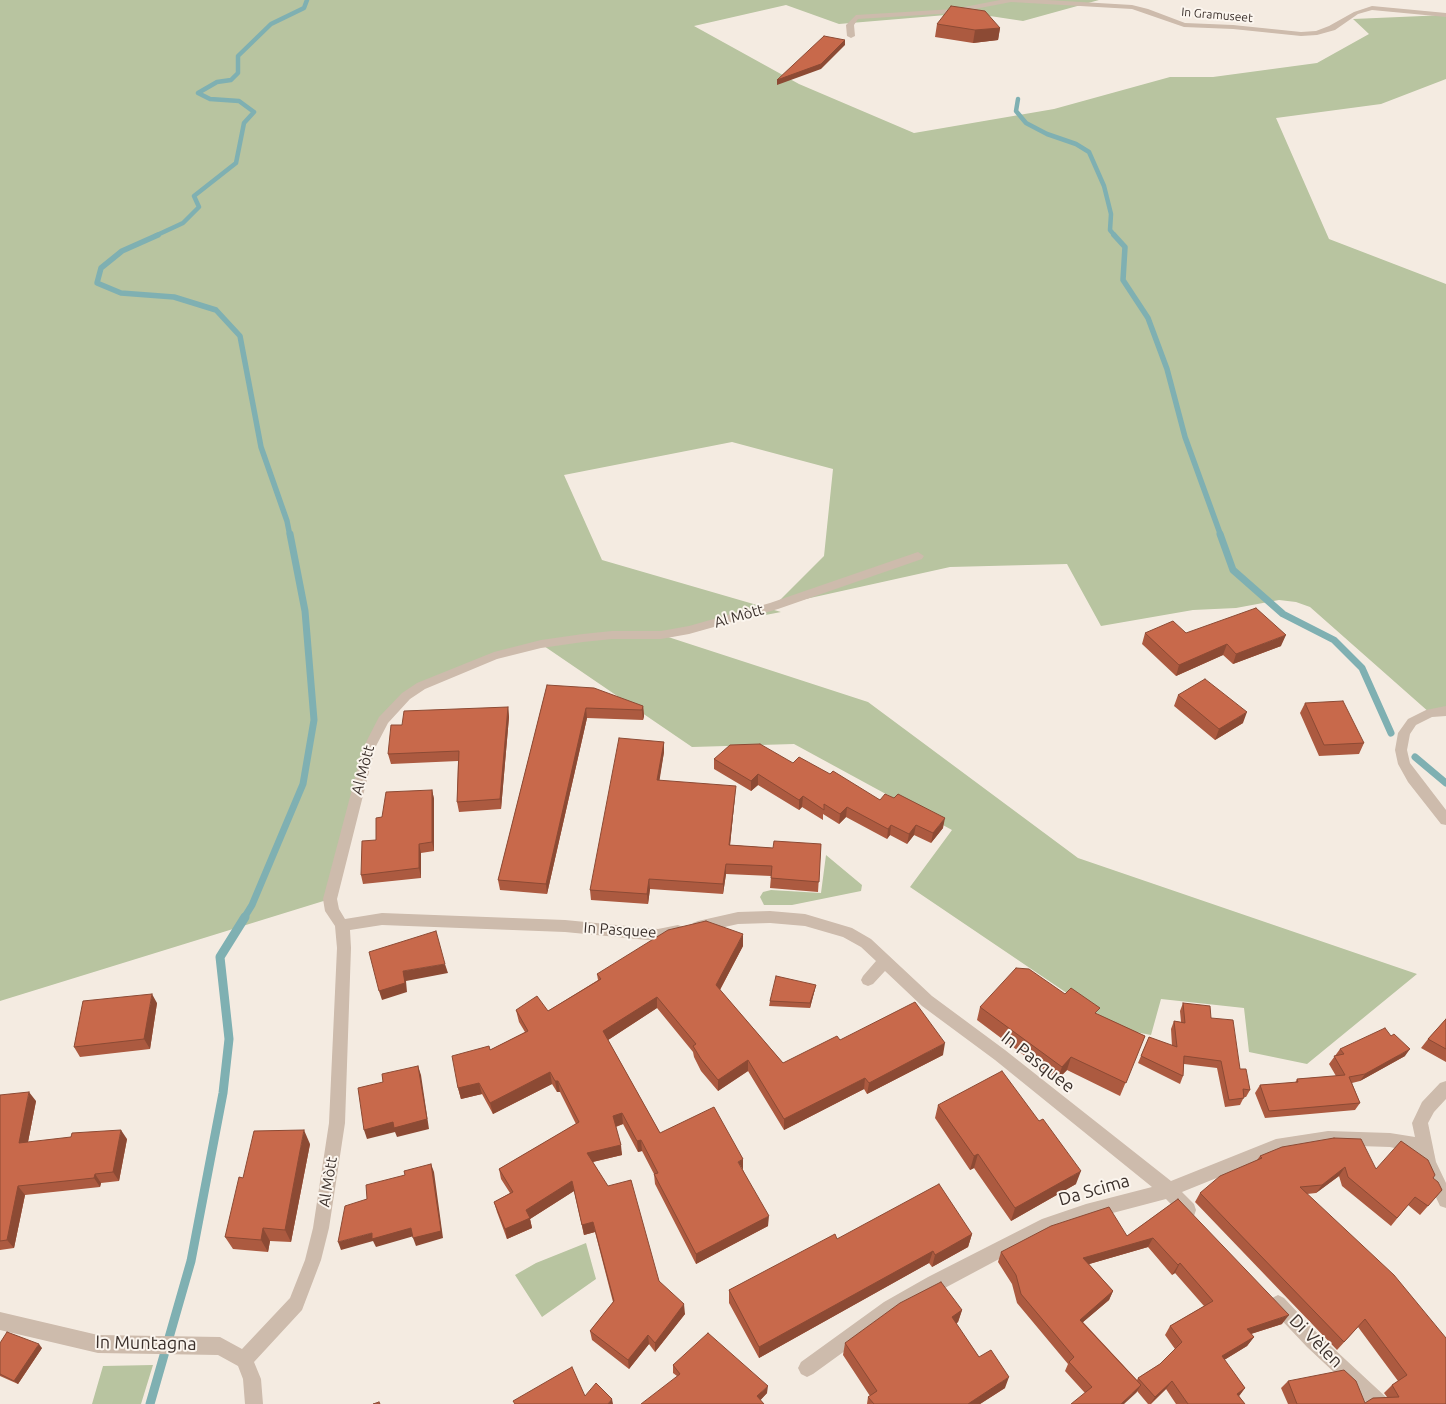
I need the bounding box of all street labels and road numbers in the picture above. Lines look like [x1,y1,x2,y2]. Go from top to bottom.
street label: In Gramuseet [1181,5,1253,25]
street label: Al Mòtt [712,600,766,632]
street label: Al Mòtt [348,743,378,797]
street label: In Pasquee [583,918,657,942]
street label: In Pasquee [997,1027,1079,1097]
street label: Al Mòtt [315,1156,341,1208]
street label: Da Scima [1056,1170,1132,1210]
street label: Di Vèlen [1285,1310,1347,1372]
street label: In Muntagna [95,1331,197,1355]

